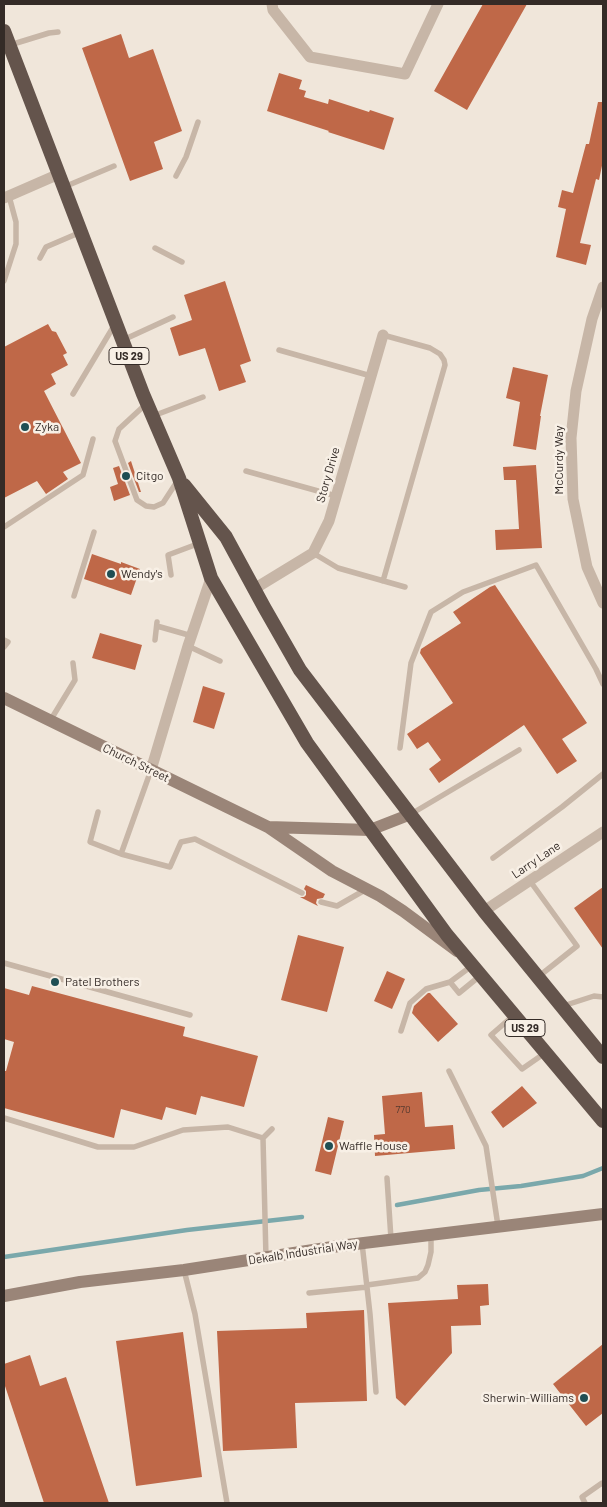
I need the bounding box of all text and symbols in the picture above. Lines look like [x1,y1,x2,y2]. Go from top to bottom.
road number: US 29 [109,348,149,364]
place label: Zyka [35,420,59,434]
marker: Zyka [19,421,31,433]
street label: McCurdy Way [552,426,566,494]
street label: Story Drive [313,446,343,504]
place label: Citgo [136,469,164,483]
marker: Citgo [120,470,132,482]
place label: Wendy's [121,567,163,581]
marker: Wendy's [105,568,117,580]
street label: Church Street [100,741,172,785]
street label: Larry Lane [509,838,563,882]
place label: Patel Brothers [65,975,139,989]
marker: Patel Brothers [49,976,61,988]
road number: US 29 [505,1020,545,1036]
house number: 770 [395,1104,411,1116]
place label: Waffle House [339,1139,408,1153]
marker: Waffle House [323,1140,335,1152]
street label: Dekalb Industrial Way [247,1236,359,1268]
place label: Sherwin-Williams [483,1391,574,1405]
marker: Sherwin-Williams [578,1392,590,1404]

